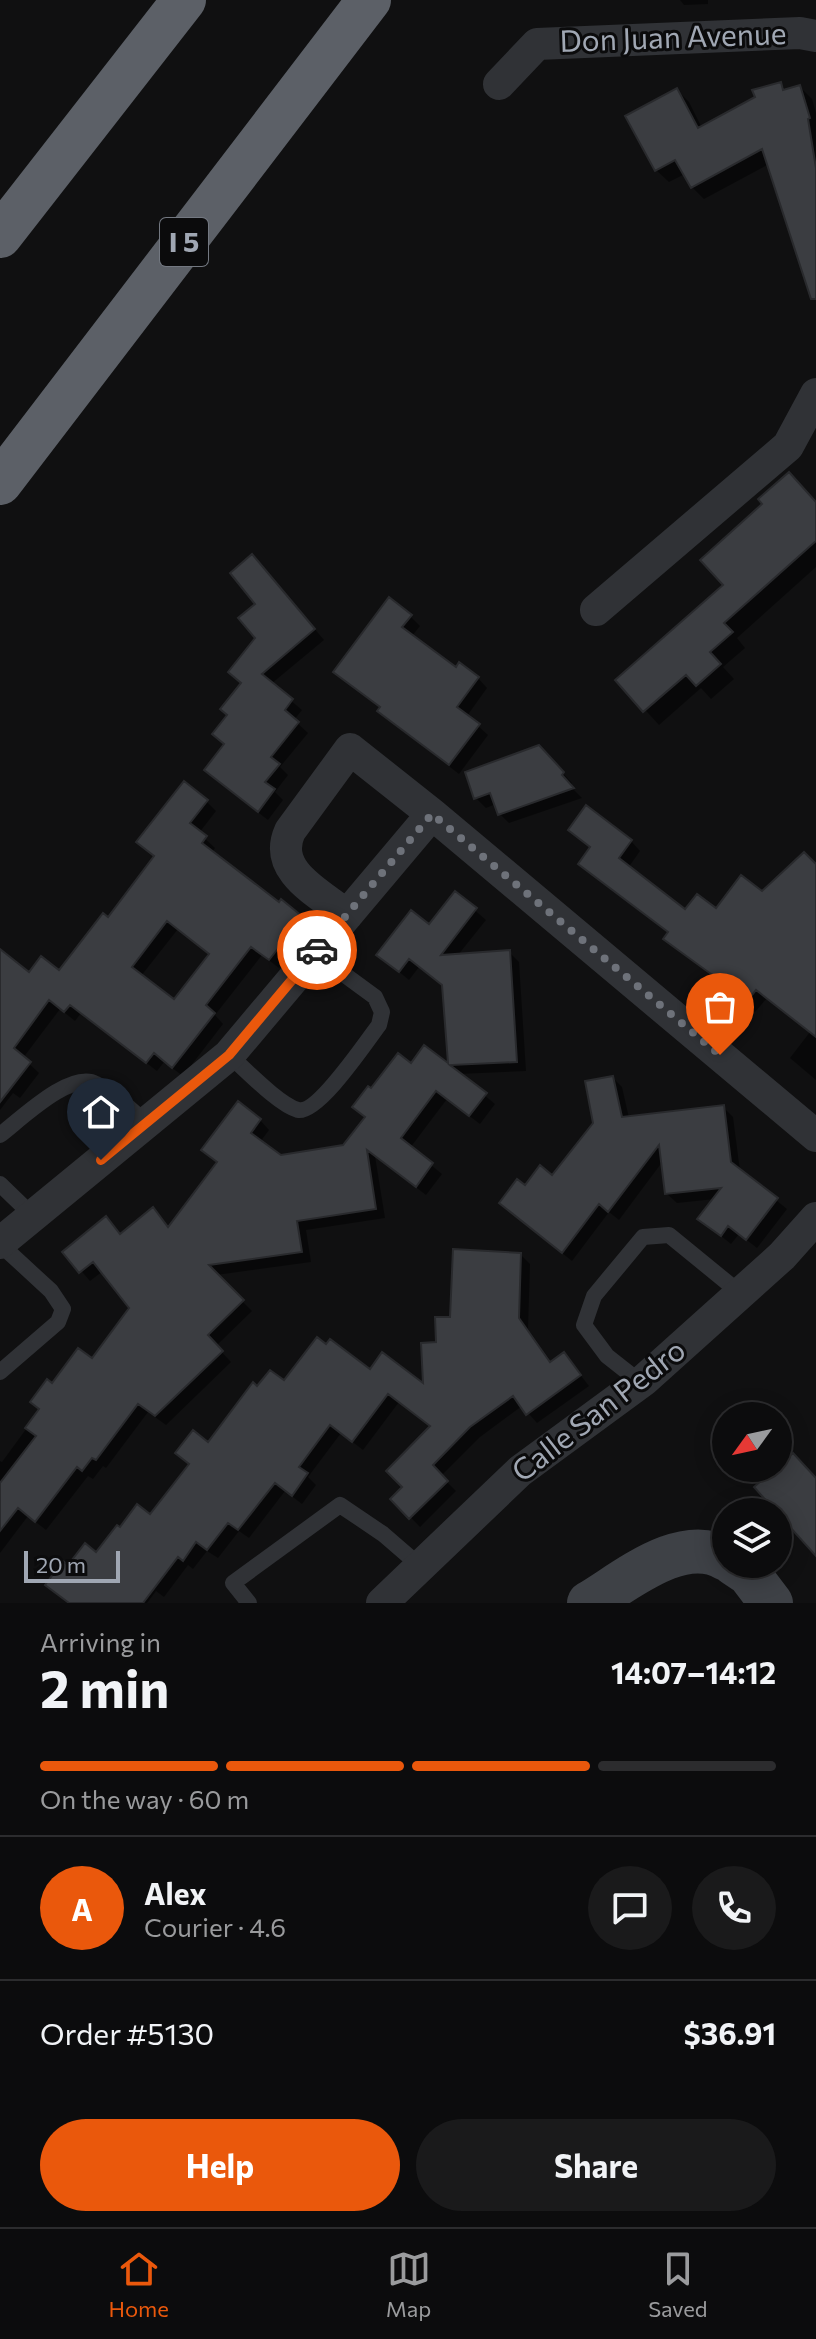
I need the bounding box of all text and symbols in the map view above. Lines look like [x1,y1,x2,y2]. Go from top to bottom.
street label: Don Juan Avenue [559,13,787,58]
road number: I 5 [160,218,208,266]
courier [277,910,357,990]
icon: car [295,928,339,972]
pin [686,973,754,1055]
icon: bag [698,985,742,1029]
pin [67,1078,135,1160]
icon: home [79,1090,123,1134]
street label: Calle San Pedro [503,1330,692,1488]
north arrow [712,1402,792,1482]
map controls [712,1402,792,1578]
button: layers [712,1498,792,1578]
scale bar [24,1547,120,1583]
text: 20 m [36,1551,86,1578]
text: Arriving in [40,1626,161,1657]
text: 14:07–14:12 [611,1653,776,1690]
text: 2 min [40,1655,169,1719]
text: On the way · 60 m [40,1783,249,1814]
button: chat [588,1866,672,1950]
button: phone [692,1866,776,1950]
text: Alex [144,1874,207,1911]
text: A [71,1890,93,1927]
text: Courier · 4.6 [144,1911,286,1942]
text: Order #5130 [40,2014,214,2051]
text: $36.91 [684,2014,776,2051]
button: Help [40,2119,400,2211]
button: Share [416,2119,776,2211]
tab: Home [108,2247,169,2322]
tab: Map [386,2247,431,2322]
tab: Saved [648,2247,708,2322]

